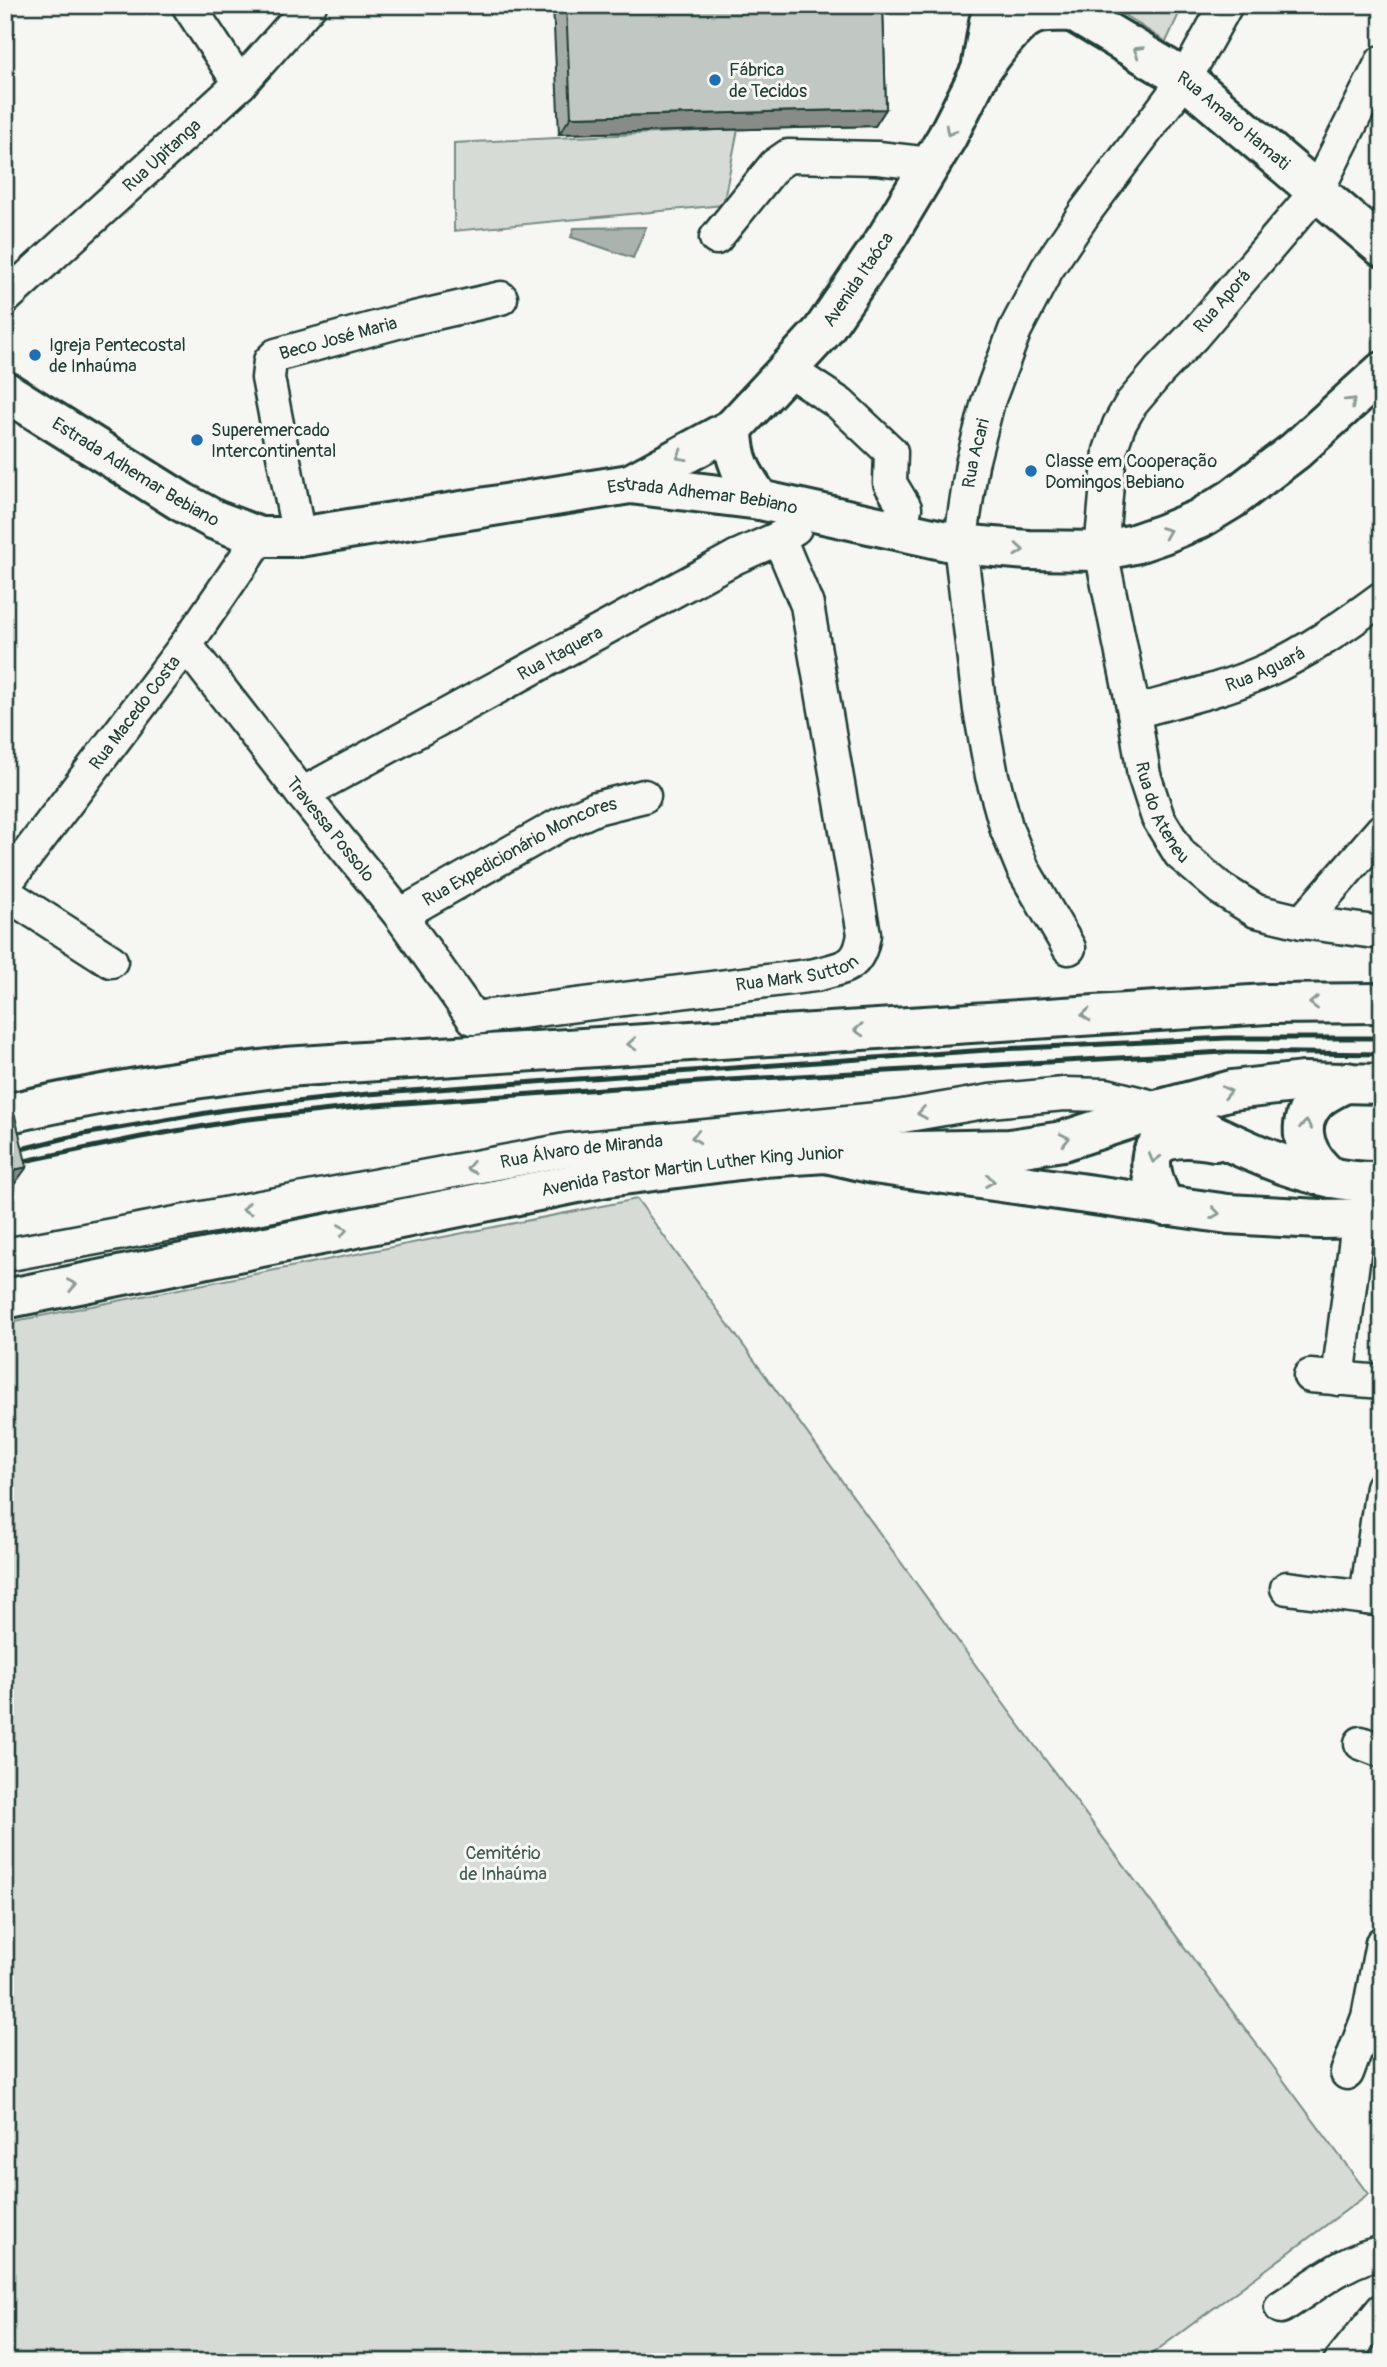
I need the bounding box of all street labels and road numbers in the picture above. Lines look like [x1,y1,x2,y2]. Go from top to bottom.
street label: Rua Amaro Hamati [1173,66,1294,175]
street label: Rua Upitanga [118,114,206,197]
street label: Avenida Itaóca [818,228,899,331]
street label: Rua Aporá [1189,265,1256,338]
street label: Beco José Maria [277,312,400,366]
street label: Estrada Adhemar Bebiano [48,412,224,532]
street label: Rua Acari [958,416,995,490]
street label: Estrada Adhemar Bebiano [606,473,800,520]
street label: Rua Itaquera [514,621,607,686]
street label: Rua Aguará [1222,642,1309,697]
street label: Rua Macedo Costa [84,651,186,775]
street label: Rua do Ateneu [1130,760,1194,869]
street label: Travessa Possolo [281,772,380,887]
street label: Rua Expedicionário Moncores [419,792,619,912]
street label: Rua Mark Sutton [734,950,864,997]
street label: Rua Álvaro de Miranda [498,1129,664,1174]
street label: Avenida Pastor Martin Luther King Junior [539,1142,845,1202]

